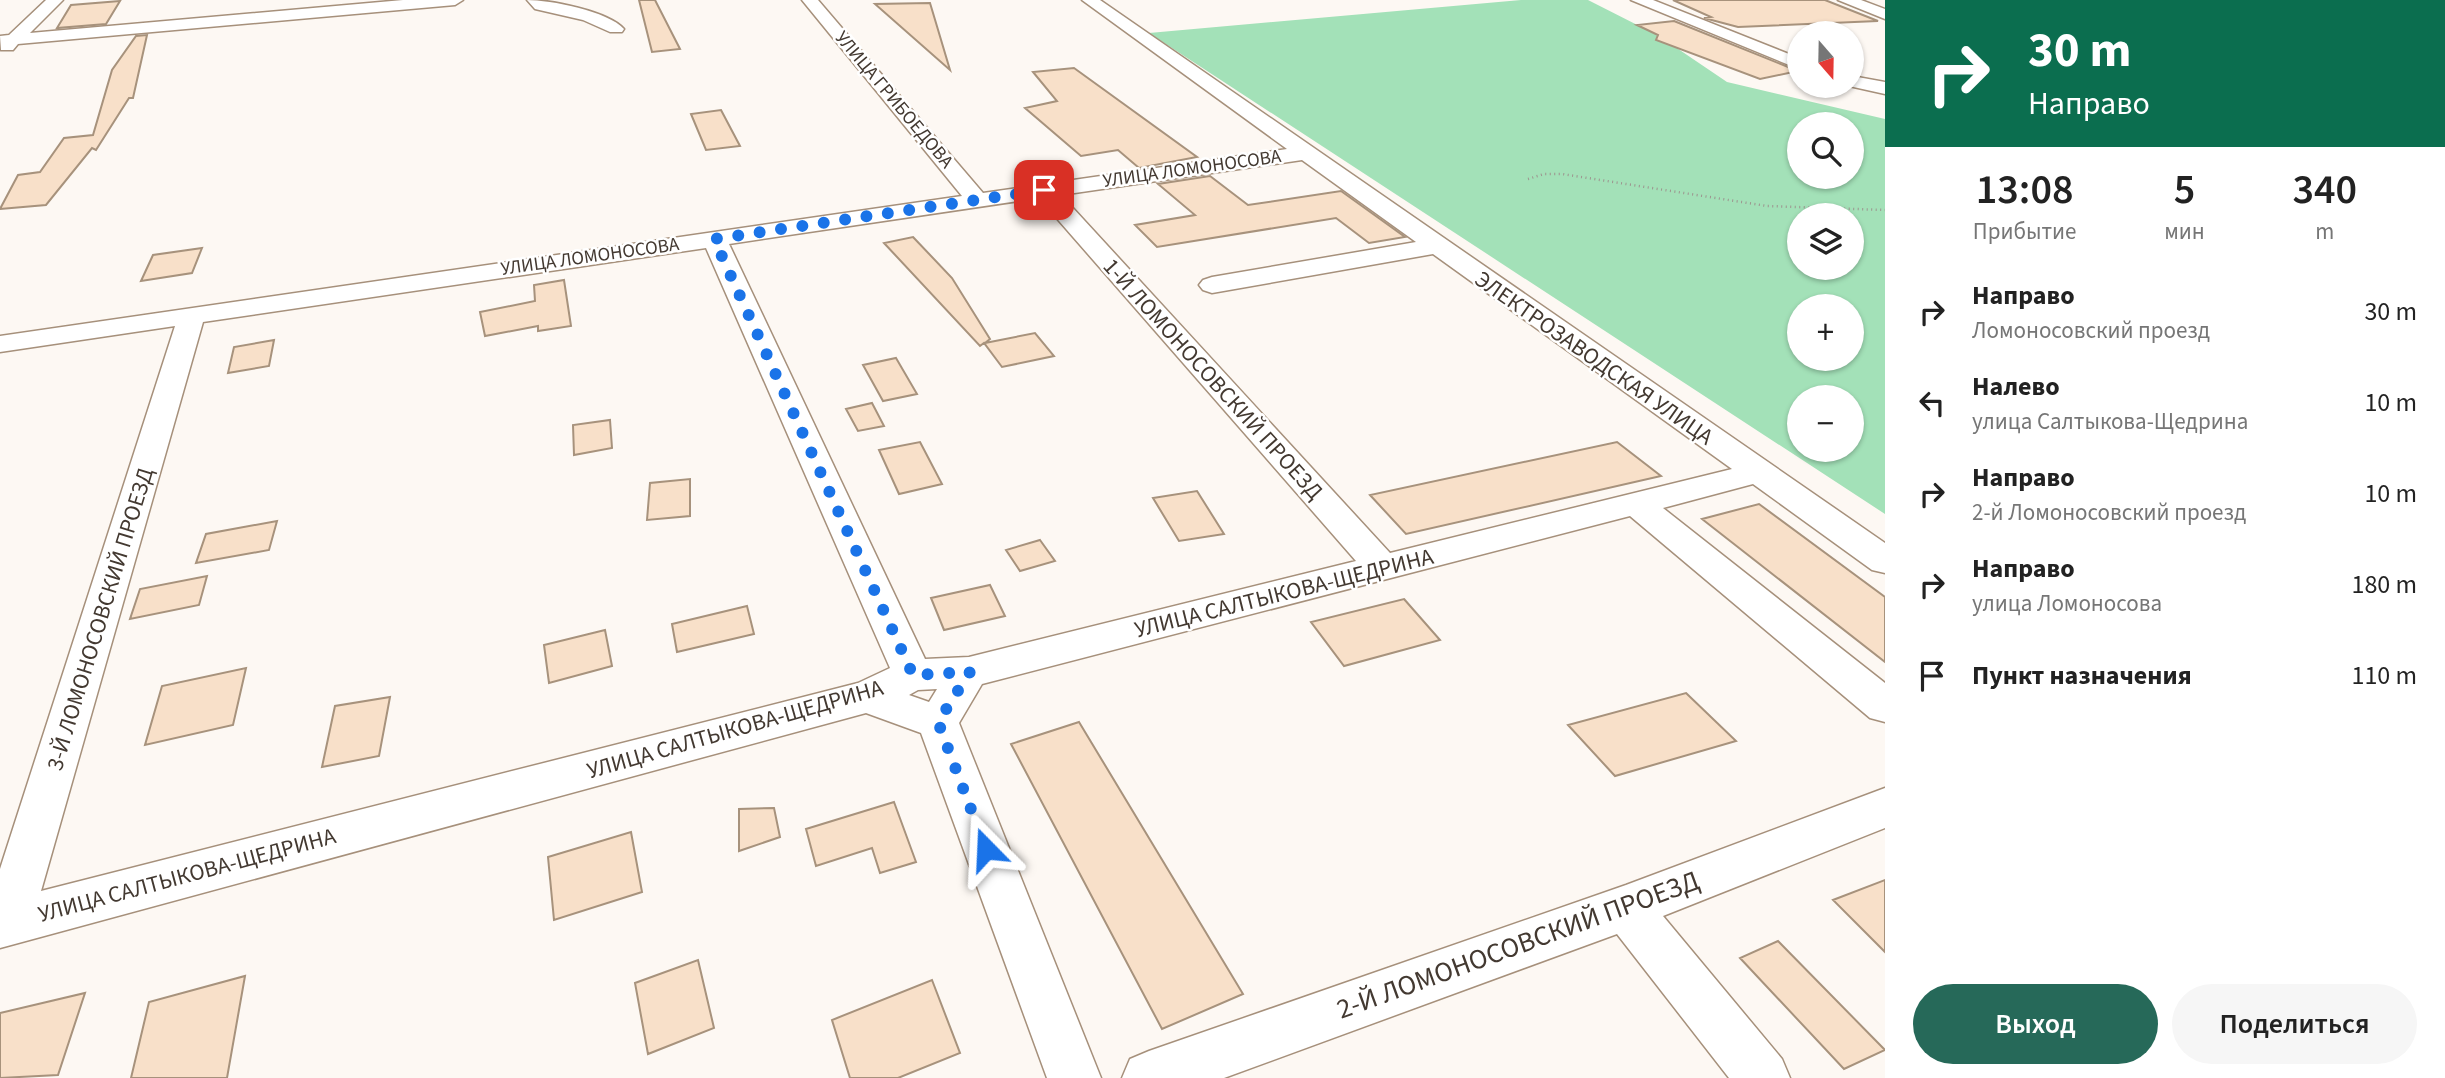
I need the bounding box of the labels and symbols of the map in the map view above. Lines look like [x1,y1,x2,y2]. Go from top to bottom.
north arrow [1787,21,1864,98]
street label: УЛИЦА ГРИБОЕДОВА [828,26,960,175]
street label: УЛИЦА ЛОМОНОСОВА [1101,143,1284,195]
pin [1014,160,1074,220]
street label: УЛИЦА ЛОМОНОСОВА [499,231,682,283]
street label: 1-Й ЛОМОНОСОВСКИЙ ПРОЕЗД [1095,251,1331,507]
street label: ЭЛЕКТРОЗАВОДСКАЯ УЛИЦА [1468,263,1720,453]
street label: 3-Й ЛОМОНОСОВСКИЙ ПРОЕЗД [38,463,162,774]
street label: УЛИЦА САЛТЫКОВА-ЩЕДРИНА [1131,540,1437,646]
street label: УЛИЦА САЛТЫКОВА-ЩЕДРИНА [583,671,887,787]
position arrow [949,812,1023,886]
street label: УЛИЦА САЛТЫКОВА-ЩЕДРИНА [35,819,340,931]
street label: 2-Й ЛОМОНОСОВСКИЙ ПРОЕЗД [1331,861,1705,1029]

